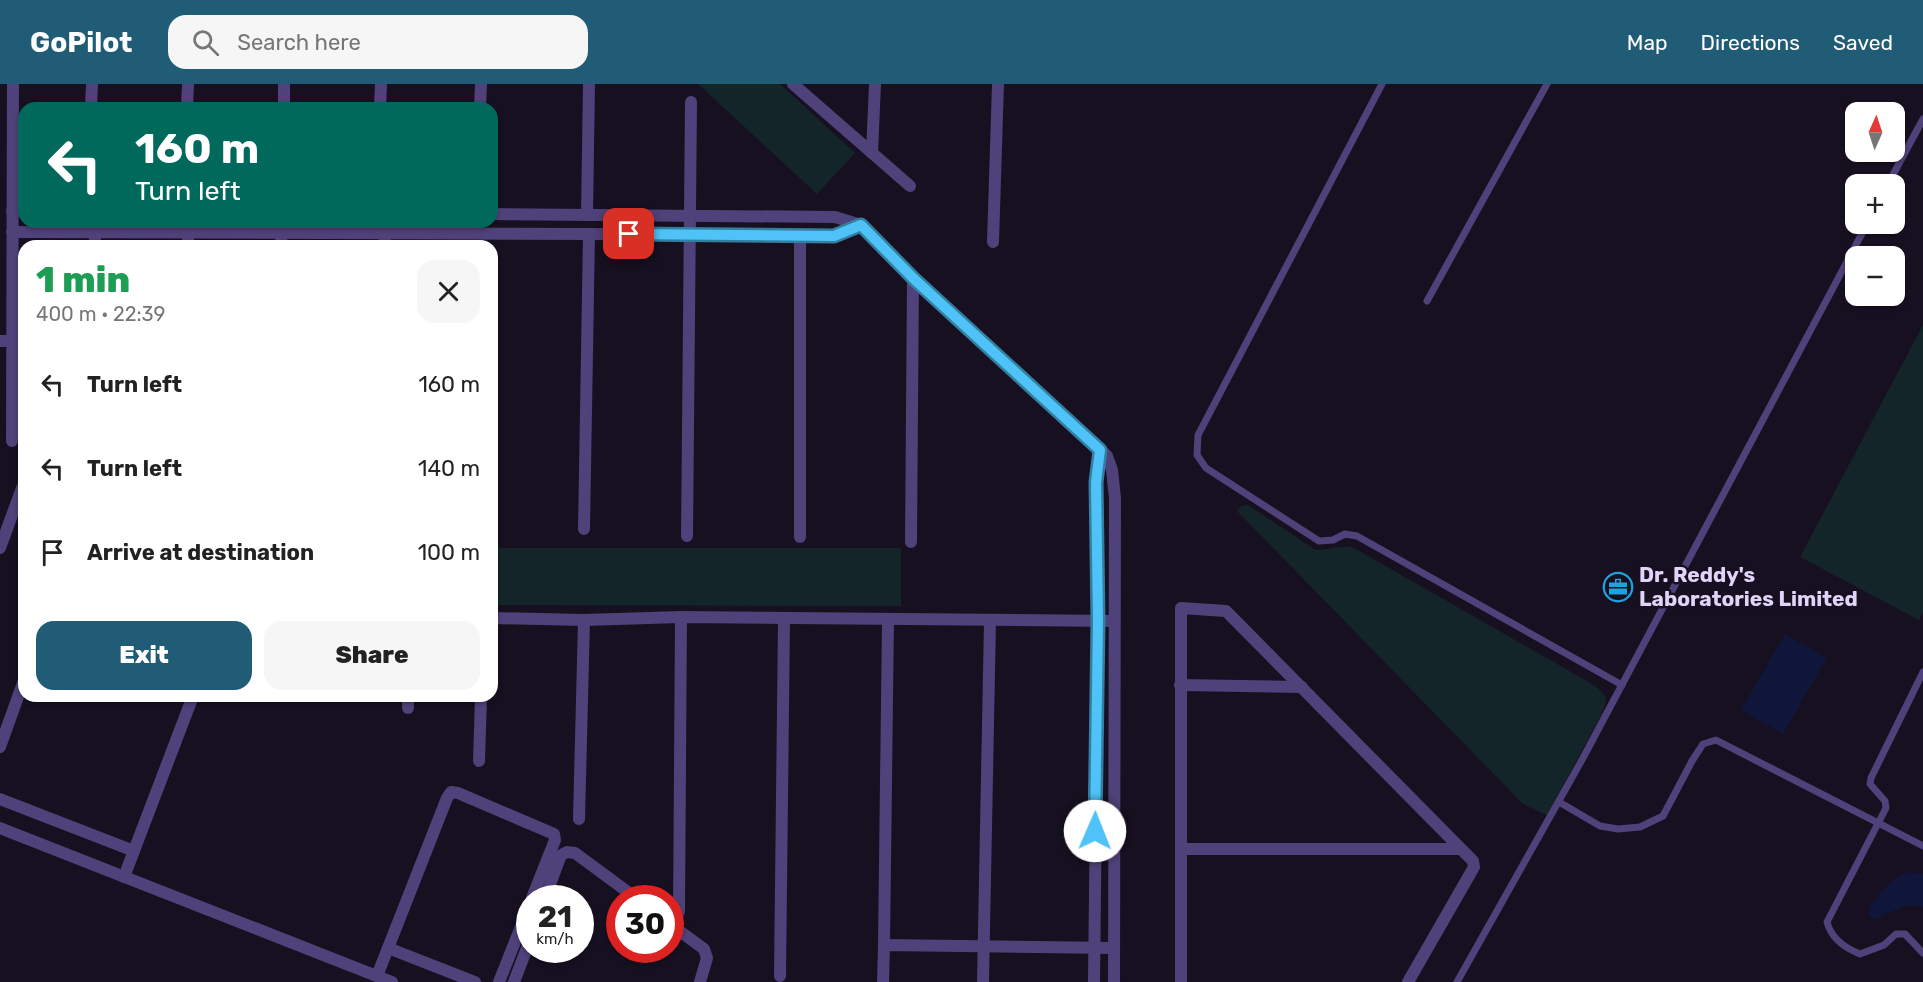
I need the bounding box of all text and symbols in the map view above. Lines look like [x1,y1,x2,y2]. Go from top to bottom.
search box [168,15,588,69]
text: GoPilot [30,26,132,59]
icon: search [189,26,222,59]
text: Search here [237,29,361,56]
text: Map [1627,30,1668,55]
text: Directions [1701,30,1800,55]
text: Saved [1833,30,1893,55]
north arrow [1845,102,1905,162]
map controls [1845,102,1905,306]
text: 160 m [135,124,259,174]
icon: left [36,126,114,204]
button: + [1845,174,1905,234]
text: Turn left [135,175,240,207]
pin [603,208,654,259]
icon: arrive [612,217,645,250]
button: − [1845,246,1905,306]
text: 1 min [36,258,130,301]
button: close [417,260,480,323]
text: 400 m · 22:39 [36,302,165,326]
icon: left [36,368,69,401]
text: Turn left [87,371,182,398]
text: 160 m [418,371,480,398]
icon: left [36,452,69,485]
text: Turn left [87,455,182,482]
text: 140 m [418,455,480,482]
icon: arrive [36,536,69,569]
text: Arrive at destination [87,539,314,566]
text: 100 m [418,539,480,566]
place label: Dr. Reddy's Laboratories Limited [1639,562,1858,611]
office icon: Dr. Reddy's Laboratories Limited [1602,571,1634,603]
button: Exit [36,621,252,690]
button: Share [264,621,480,690]
position arrow [1063,799,1127,863]
speed limit sign: 30 [606,885,684,963]
text: 21 [538,899,572,935]
text: km/h [536,930,574,948]

